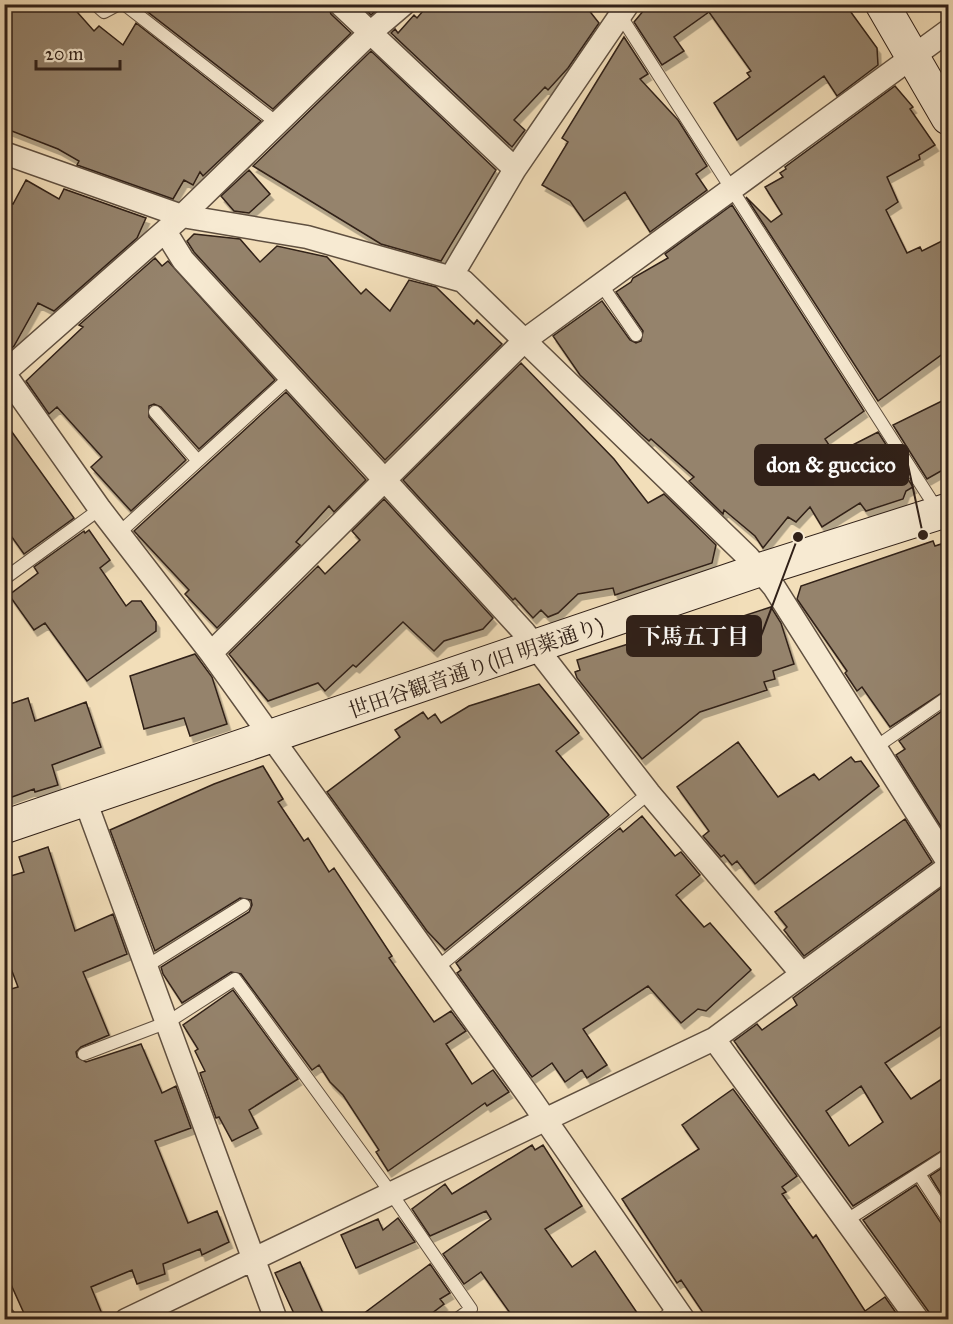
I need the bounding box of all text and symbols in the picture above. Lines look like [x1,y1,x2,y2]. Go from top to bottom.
scale bar [36,33,120,71]
text: 20 m [45,43,83,65]
callout: don & guccico [755,445,908,485]
text: don & guccico [766,451,896,478]
street label: 世田谷観音通り(旧 明薬通り) [345,612,607,724]
callout: 下馬五丁目 [627,616,761,656]
text: 下馬五丁目 [639,623,749,650]

